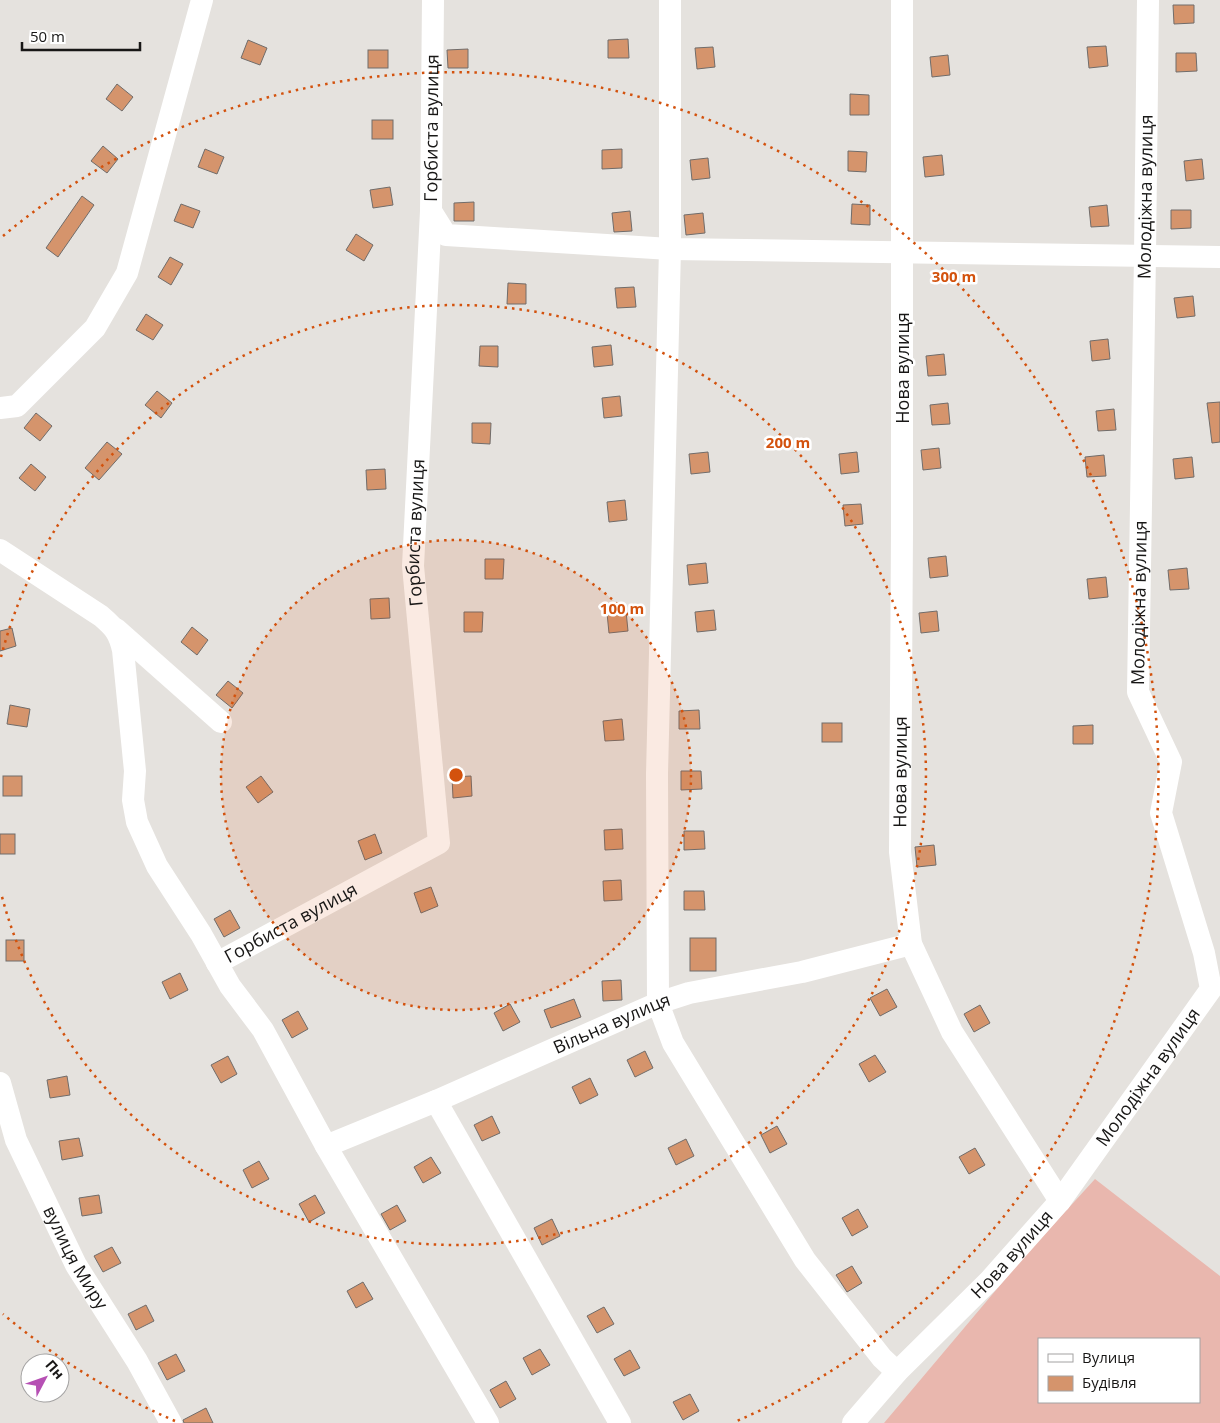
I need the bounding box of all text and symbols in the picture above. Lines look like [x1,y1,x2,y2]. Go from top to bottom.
scale bar [22,20,140,52]
text: 50 m [30,26,65,46]
street label: Горбиста вулиця [418,54,443,202]
street label: Молодіжна вулиця [1132,114,1158,279]
text: 300 m [932,266,976,286]
street label: Нова вулиця [890,312,914,424]
text: 200 m [766,432,810,452]
street label: Горбиста вулиця [400,458,429,607]
street label: Молодіжна вулиця [1125,520,1152,685]
text: 100 m [600,598,644,618]
street label: Нова вулиця [887,716,912,828]
centre of rings [447,766,465,784]
street label: Горбиста вулиця [220,877,361,968]
street label: Вільна вулиця [549,987,673,1059]
street label: Молодіжна вулиця [1090,1003,1205,1151]
street label: вулиця Миру [38,1201,115,1314]
street label: Нова вулиця [965,1204,1058,1303]
legend [1038,1338,1200,1403]
text: Вулиця [1082,1347,1135,1367]
north arrow [20,1353,70,1403]
text: Пн [42,1355,69,1383]
text: Будівля [1082,1372,1137,1392]

